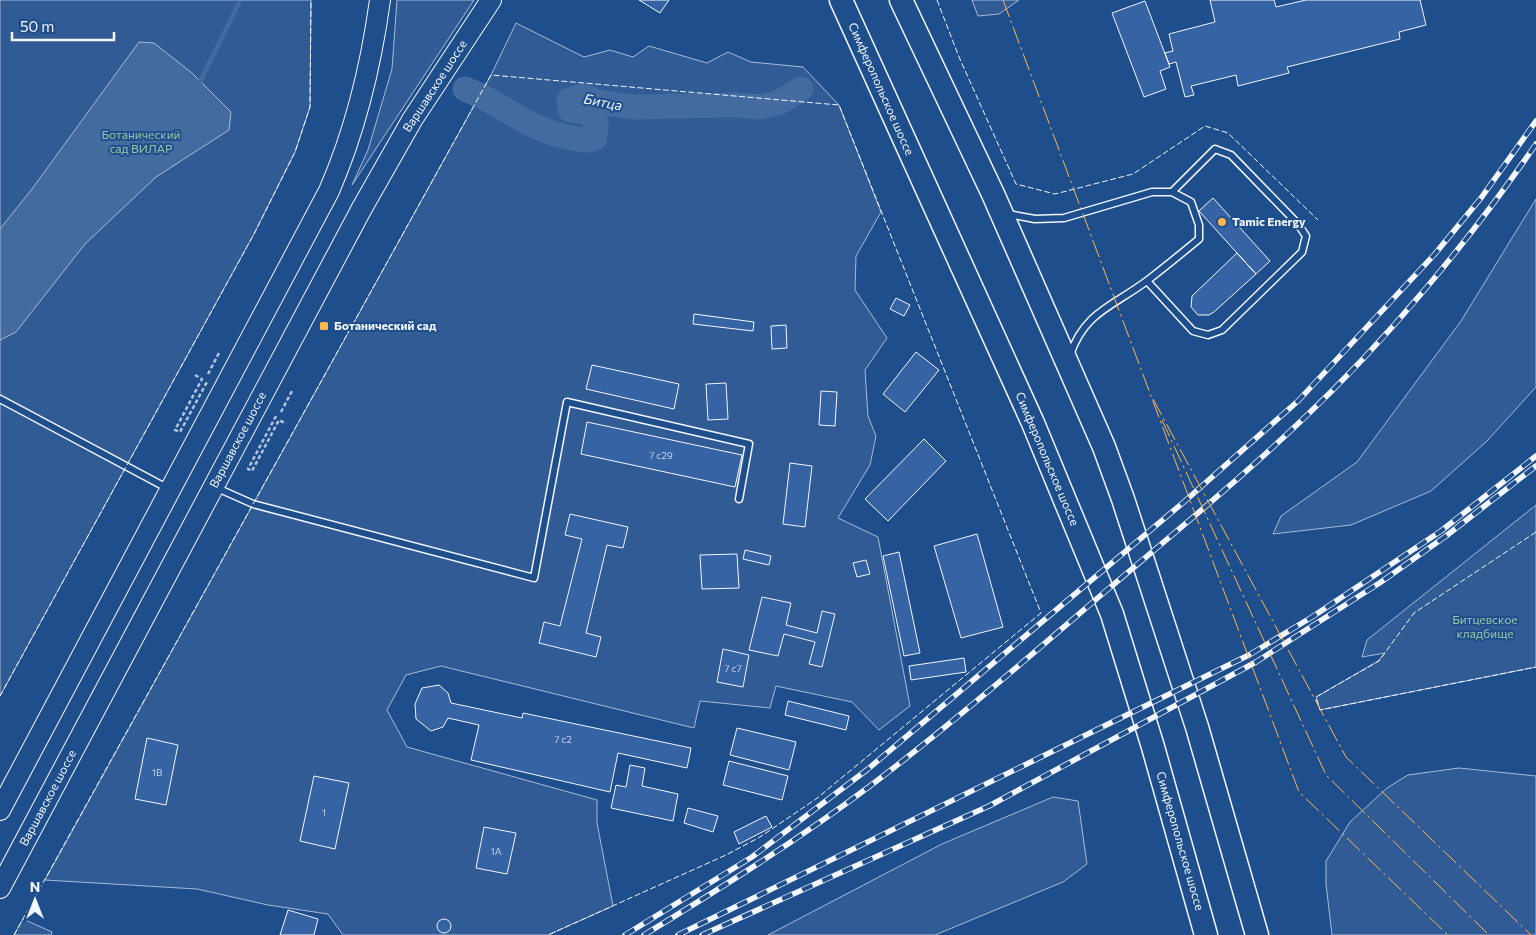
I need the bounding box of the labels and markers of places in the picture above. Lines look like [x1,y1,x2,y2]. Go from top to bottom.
place label: Tamic Energy [1232,214,1306,228]
marker: Tamic Energy [1216,216,1228,228]
place label: Ботанический сад [334,318,437,332]
marker: Ботанический сад [318,320,330,332]

